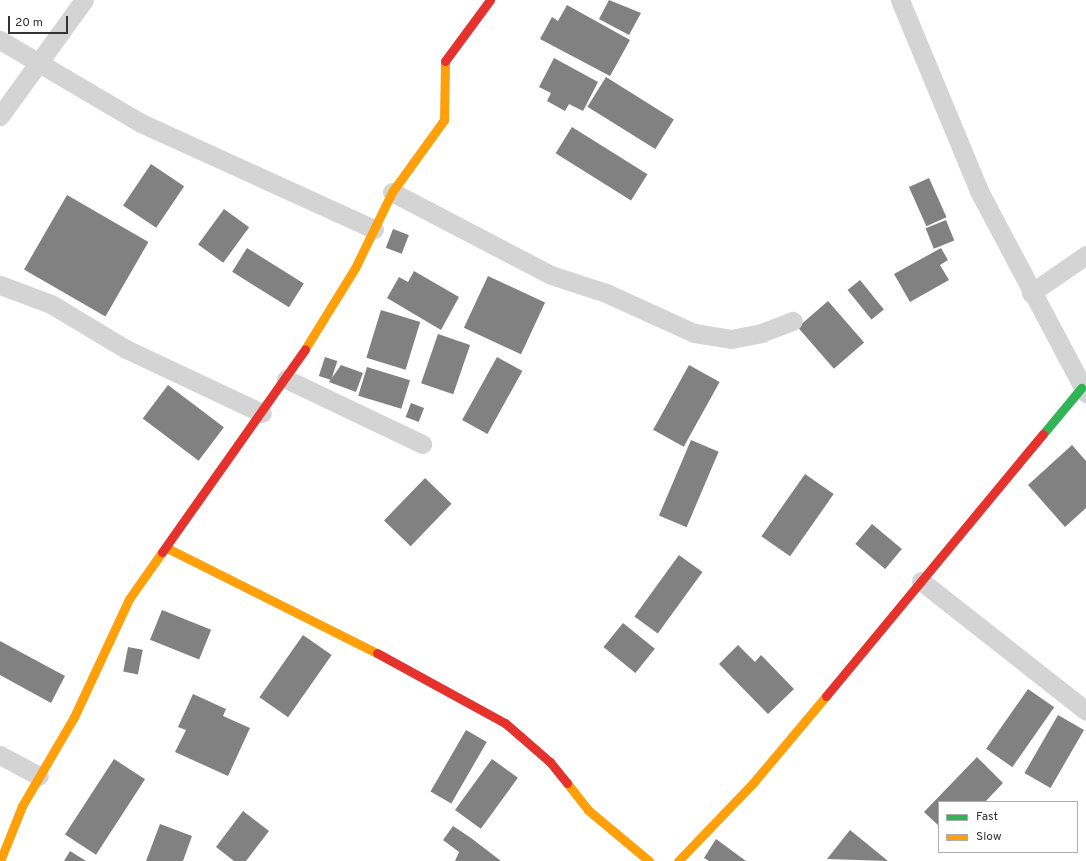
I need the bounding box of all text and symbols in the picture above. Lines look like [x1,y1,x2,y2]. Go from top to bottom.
scale bar [10,8,70,34]
text: 20 m [15,15,43,31]
legend [938,801,1078,853]
text: Fast [976,809,998,825]
text: Slow [976,829,1002,845]

